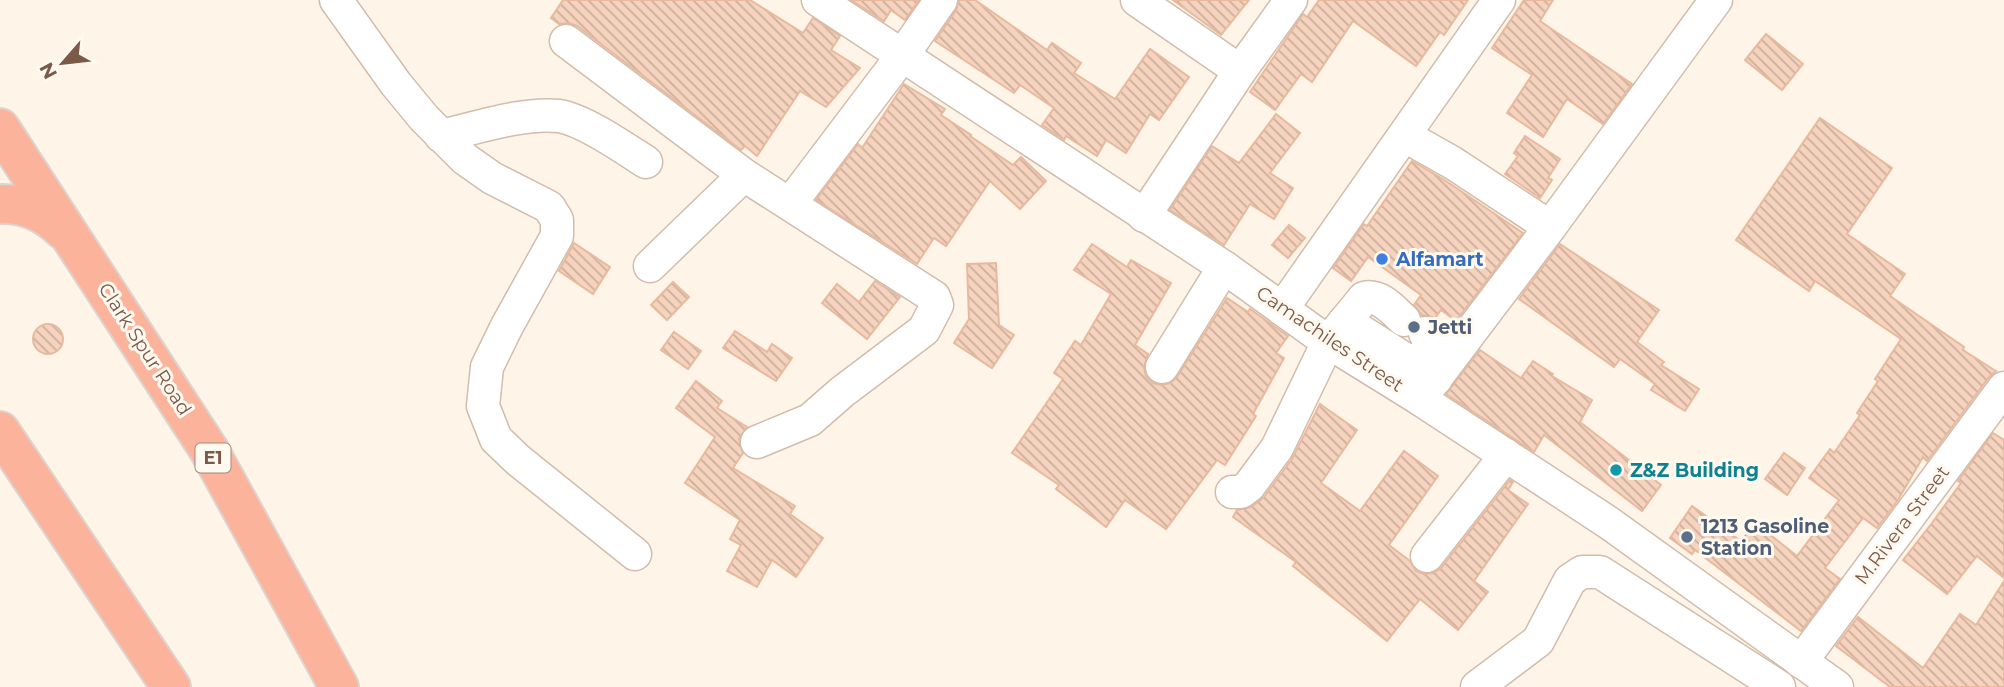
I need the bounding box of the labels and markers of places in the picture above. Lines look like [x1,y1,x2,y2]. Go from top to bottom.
place label: Alfamart [1395,248,1484,271]
marker: Alfamart [1374,251,1390,267]
place label: Jetti [1427,316,1472,339]
marker: Jetti [1406,319,1422,335]
place label: Z&Z Building [1630,459,1759,482]
marker: Z&Z Building [1608,462,1624,478]
place label: 1213 Gasoline Station [1701,515,1829,560]
marker: 1213 Gasoline Station [1679,529,1695,545]

